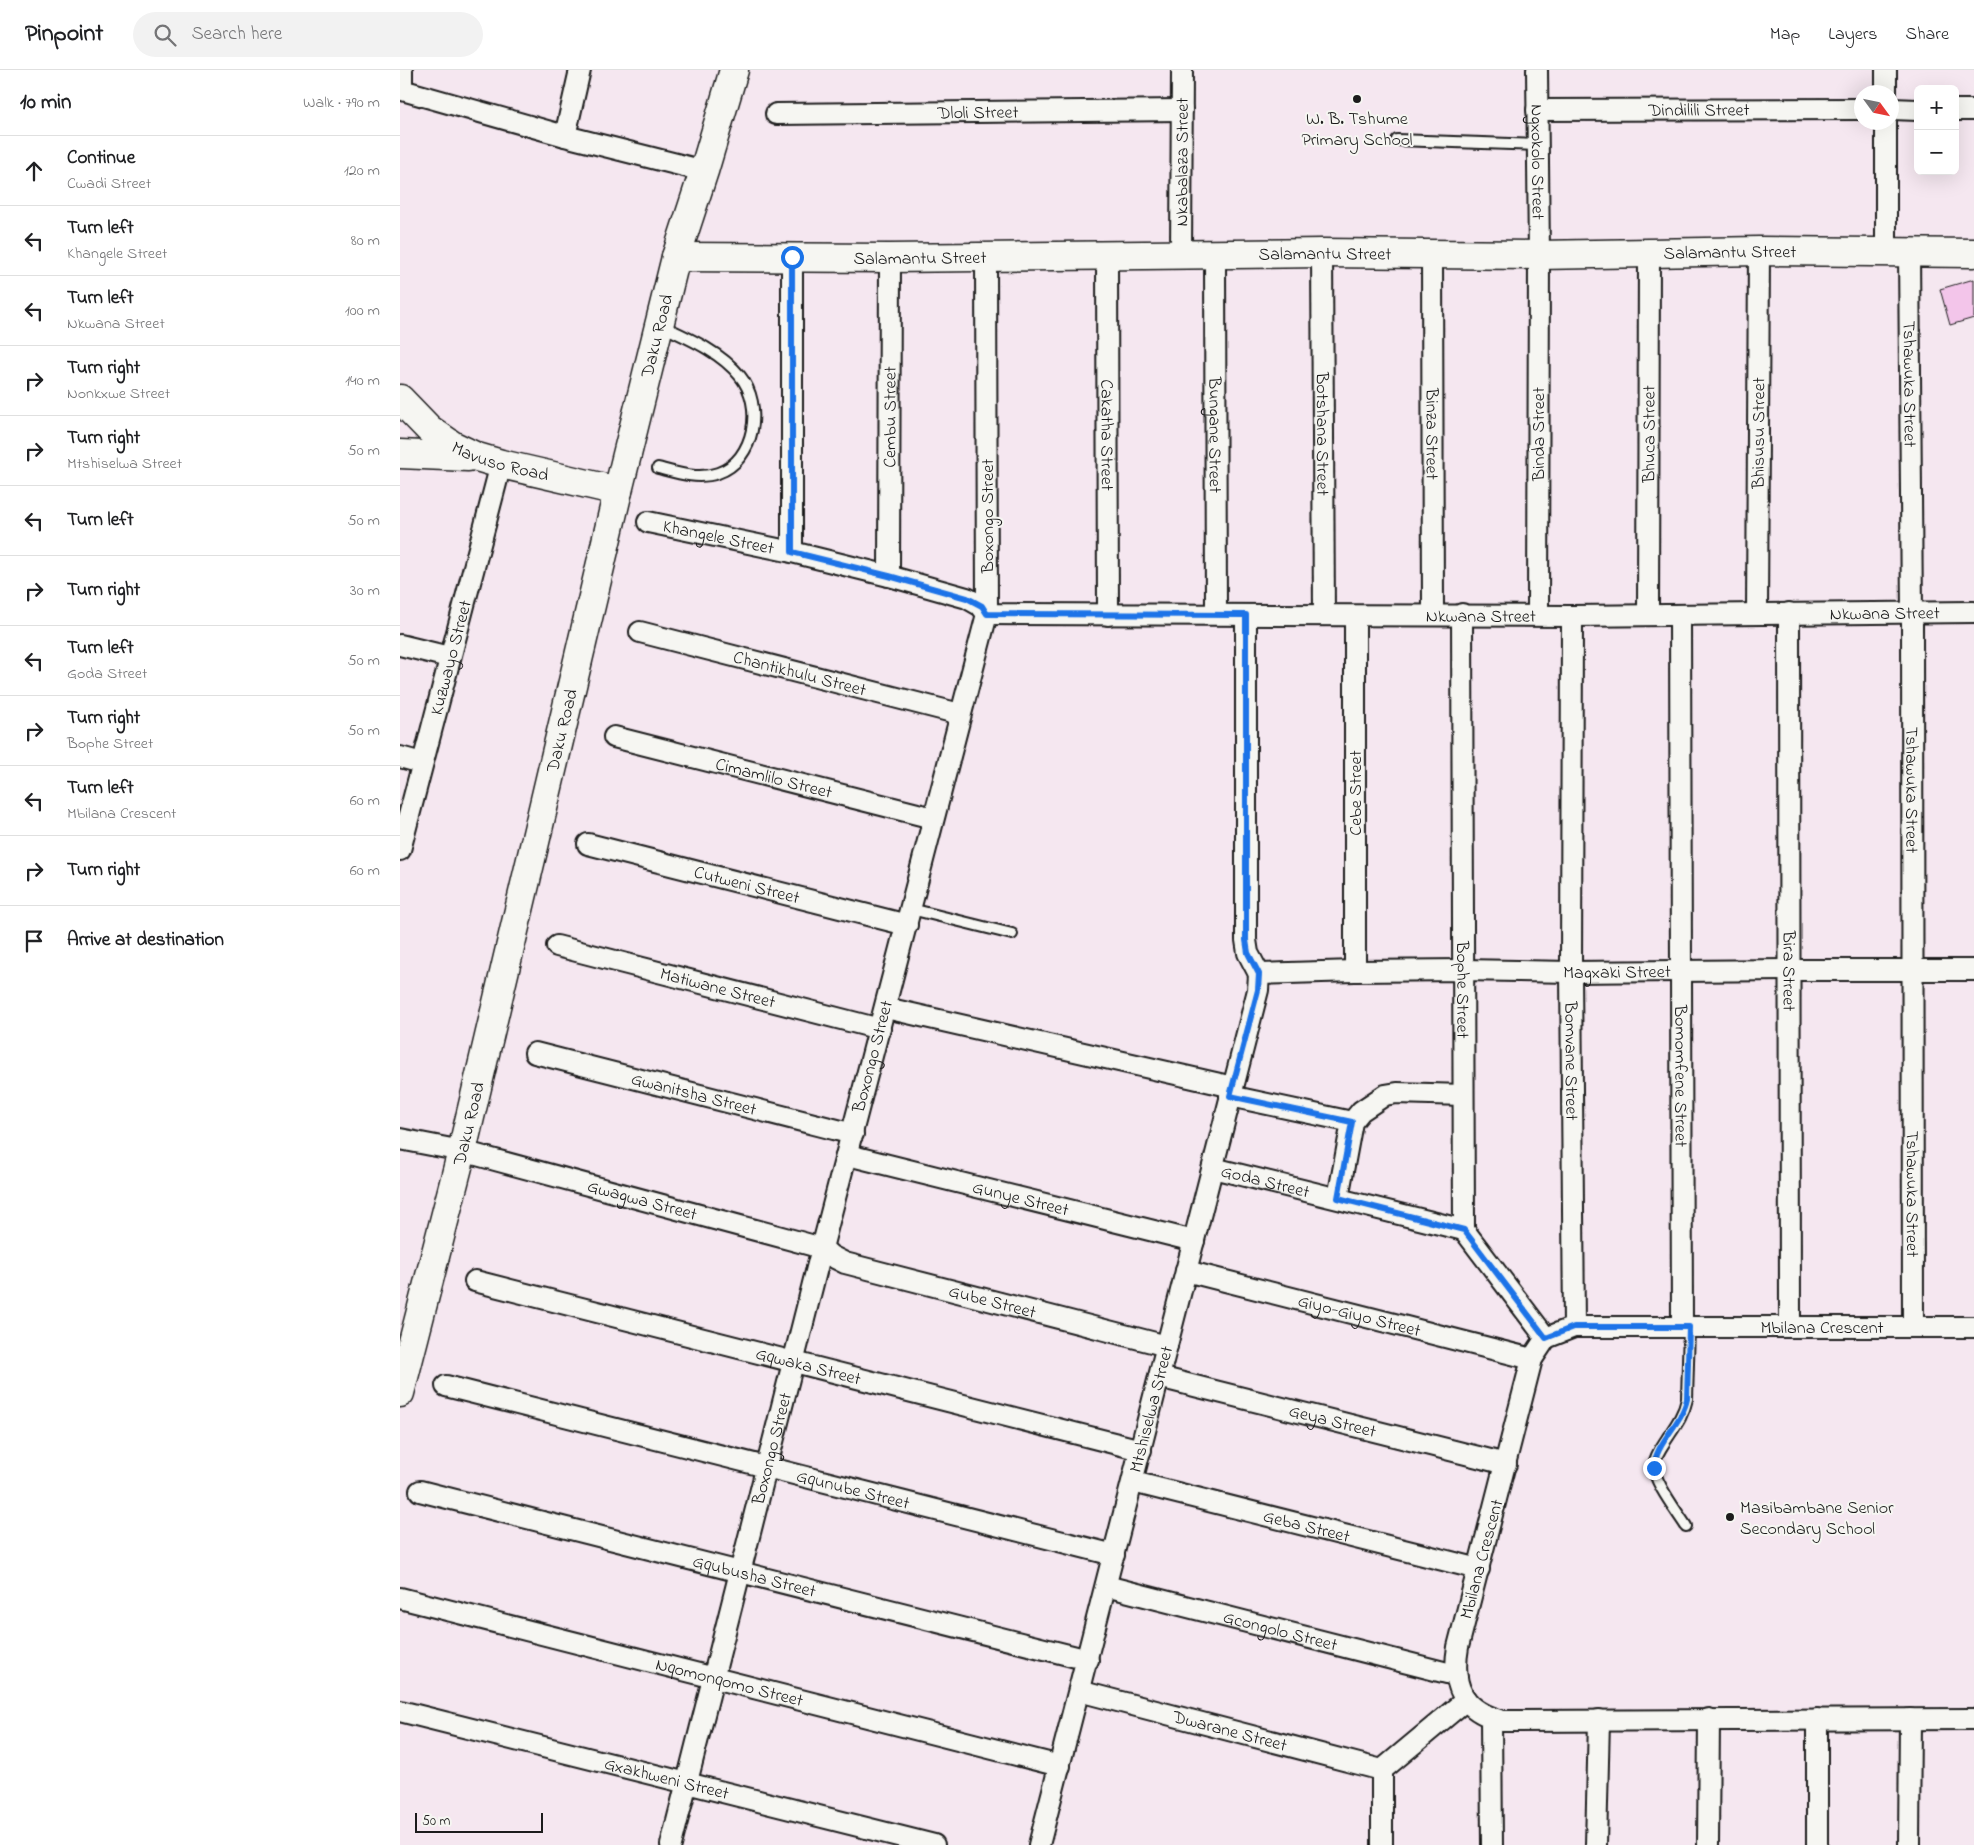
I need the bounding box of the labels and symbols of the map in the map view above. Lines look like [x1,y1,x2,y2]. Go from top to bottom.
north arrow [1854,85,1899,130]
marker: W. B. Tshume Primary School [1351,93,1363,105]
street label: Nkabalaza Street [1170,97,1197,227]
street label: Dindilili Street [1647,98,1750,125]
street label: Dloli Street [936,101,1019,127]
street label: Ngxokolo Street [1521,104,1550,220]
place label: W. B. Tshume Primary School [1301,107,1413,154]
street label: Salamantu Street [1663,240,1796,268]
street label: Salamantu Street [1258,242,1392,269]
route start [781,246,804,269]
street label: Salamantu Street [853,246,987,273]
street label: Daku Road [635,292,681,381]
street label: Tshawuka Street [1895,321,1922,447]
street label: Cembu Street [878,366,905,468]
street label: Botshana Street [1308,371,1334,496]
street label: Bungane Street [1199,376,1227,493]
street label: Bhisusu Street [1747,377,1773,490]
street label: Cakatha Street [1092,379,1119,491]
street label: Bhuca Street [1637,385,1664,484]
street label: Binza Street [1417,387,1444,480]
street label: Binda Street [1527,387,1553,482]
street label: Mavuso Road [447,436,551,490]
street label: Boxongo Street [976,459,1003,574]
street label: Khangele Street [660,514,776,563]
street label: Kuzwayo Street [425,598,480,718]
street label: Nkwana Street [1830,601,1940,628]
street label: Nkwana Street [1426,605,1536,631]
street label: Chantikhulu Street [730,645,869,704]
street label: Daku Road [541,687,586,776]
street label: Tshawuka Street [1897,727,1923,853]
street label: Cebe Street [1344,750,1370,836]
street label: Cimamlilo Street [712,752,835,807]
street label: Cutweni Street [691,860,802,912]
street label: Bira Street [1774,930,1801,1011]
street label: Bophe Street [1448,940,1474,1039]
street label: Magxaki Street [1563,960,1671,988]
street label: Matiwane Street [657,962,778,1017]
street label: Boxongo Street [847,998,901,1116]
street label: Bomvane Street [1556,1000,1583,1121]
street label: Bomomfene Street [1666,1004,1692,1147]
street label: Gwanitsha Street [628,1067,759,1124]
street label: Daku Road [448,1080,493,1169]
street label: Tshawuka Street [1898,1131,1924,1257]
street label: Goda Street [1218,1159,1312,1206]
street label: Gwagwa Street [584,1174,700,1229]
street label: Gunye Street [969,1175,1071,1224]
street label: Gube Street [946,1279,1038,1327]
street label: Giyo-Giyo Street [1295,1289,1423,1345]
street label: Mbilana Crescent [1760,1316,1884,1342]
street label: Gqwaka Street [752,1342,863,1393]
street label: Mtshiselwa Street [1124,1343,1181,1476]
street label: Boxongo Street [746,1390,800,1509]
street label: Geya Street [1286,1399,1378,1446]
route end [1643,1457,1666,1480]
street label: Gqunube Street [793,1464,912,1518]
place label: Masibambane Senior Secondary School [1740,1496,1894,1543]
street label: Mbilana Crescent [1454,1497,1511,1622]
street label: Geba Street [1260,1504,1352,1551]
marker: Masibambane Senior Secondary School [1724,1511,1736,1523]
street label: Gqubusha Street [690,1549,818,1606]
street label: Gcongolo Street [1220,1605,1340,1659]
street label: Nqomonqomo Street [652,1653,806,1715]
street label: Dwarane Street [1169,1705,1289,1760]
street label: Gxakhweni Street [601,1752,731,1808]
scale bar [415,1810,542,1833]

